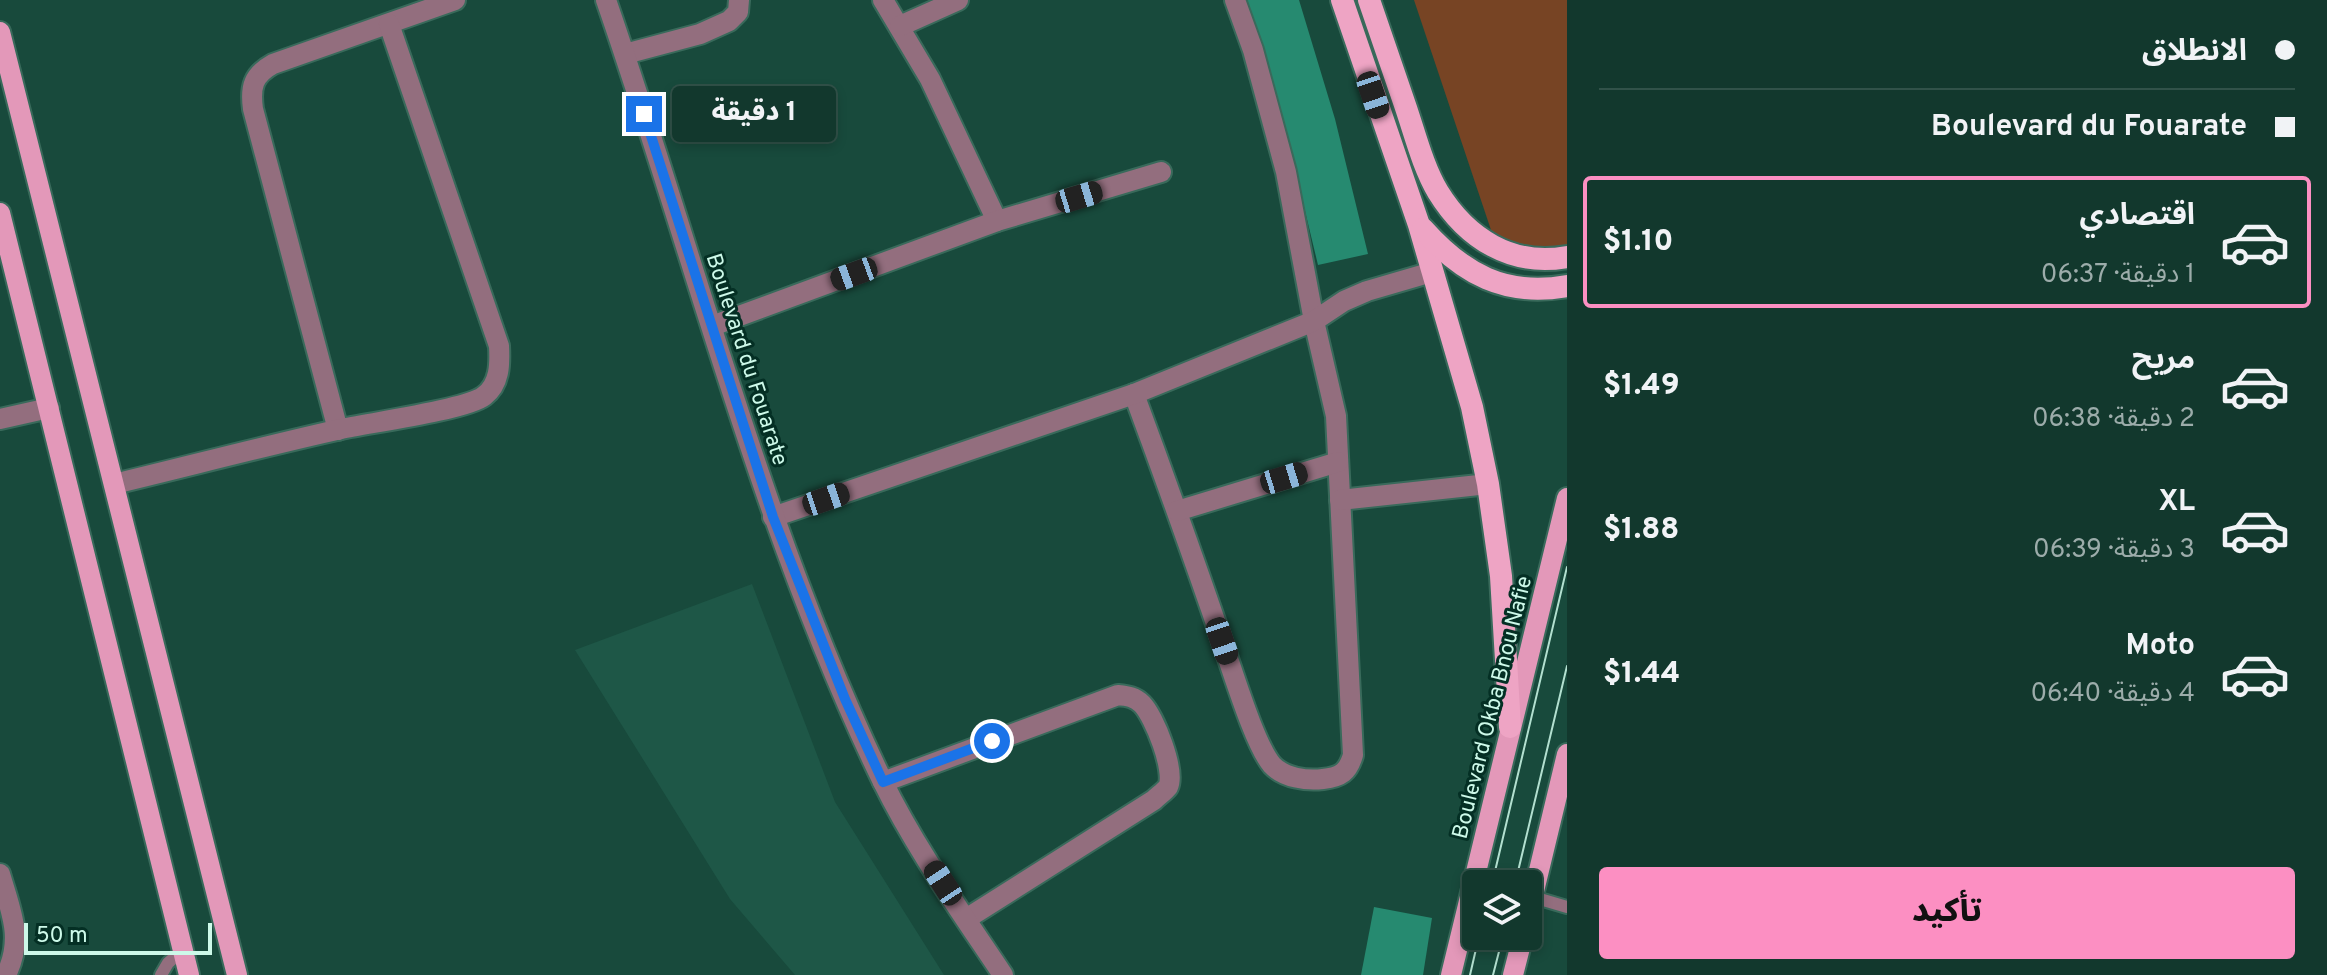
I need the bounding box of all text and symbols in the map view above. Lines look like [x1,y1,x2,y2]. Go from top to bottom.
text: الانطلاق [2142,34,2247,71]
car [1354,68,1392,122]
callout: 1 دقيقة [672,86,836,142]
route end [626,96,662,132]
text: 1 دقيقة [711,97,797,130]
text: Boulevard du Fouarate [1931,109,2247,146]
car [1053,179,1105,215]
text: اقتصادي [2080,198,2195,235]
icon: car [2219,206,2291,278]
text: $1.10 [1603,224,1673,261]
street label: Boulevard du Fouarate [699,250,793,469]
car [827,255,881,293]
text: 1 دقيقة · 06:37 [2041,259,2195,292]
text: مريح [2132,342,2195,379]
icon: car [2219,350,2291,422]
text: $1.49 [1603,368,1680,405]
text: 2 دقيقة · 06:38 [2032,403,2195,436]
car [1258,460,1310,496]
car [799,480,853,518]
text: XL [2158,484,2195,521]
icon: car [2219,494,2291,566]
text: $1.88 [1603,512,1679,549]
text: 3 دقيقة · 06:39 [2033,534,2195,567]
street label: Boulevard Okba Bnou Nafie [1448,573,1539,842]
car [1203,614,1241,668]
text: Moto [2125,628,2195,665]
icon: car [2219,638,2291,710]
text: $1.44 [1603,656,1680,693]
text: 4 دقيقة · 06:40 [2030,678,2195,711]
route start [974,723,1010,759]
car [920,856,966,910]
button: تأكيد [1599,867,2295,959]
map controls [1462,870,1542,950]
button: layers [1462,870,1542,950]
scale bar [24,919,212,955]
text: 50 m [36,923,88,950]

